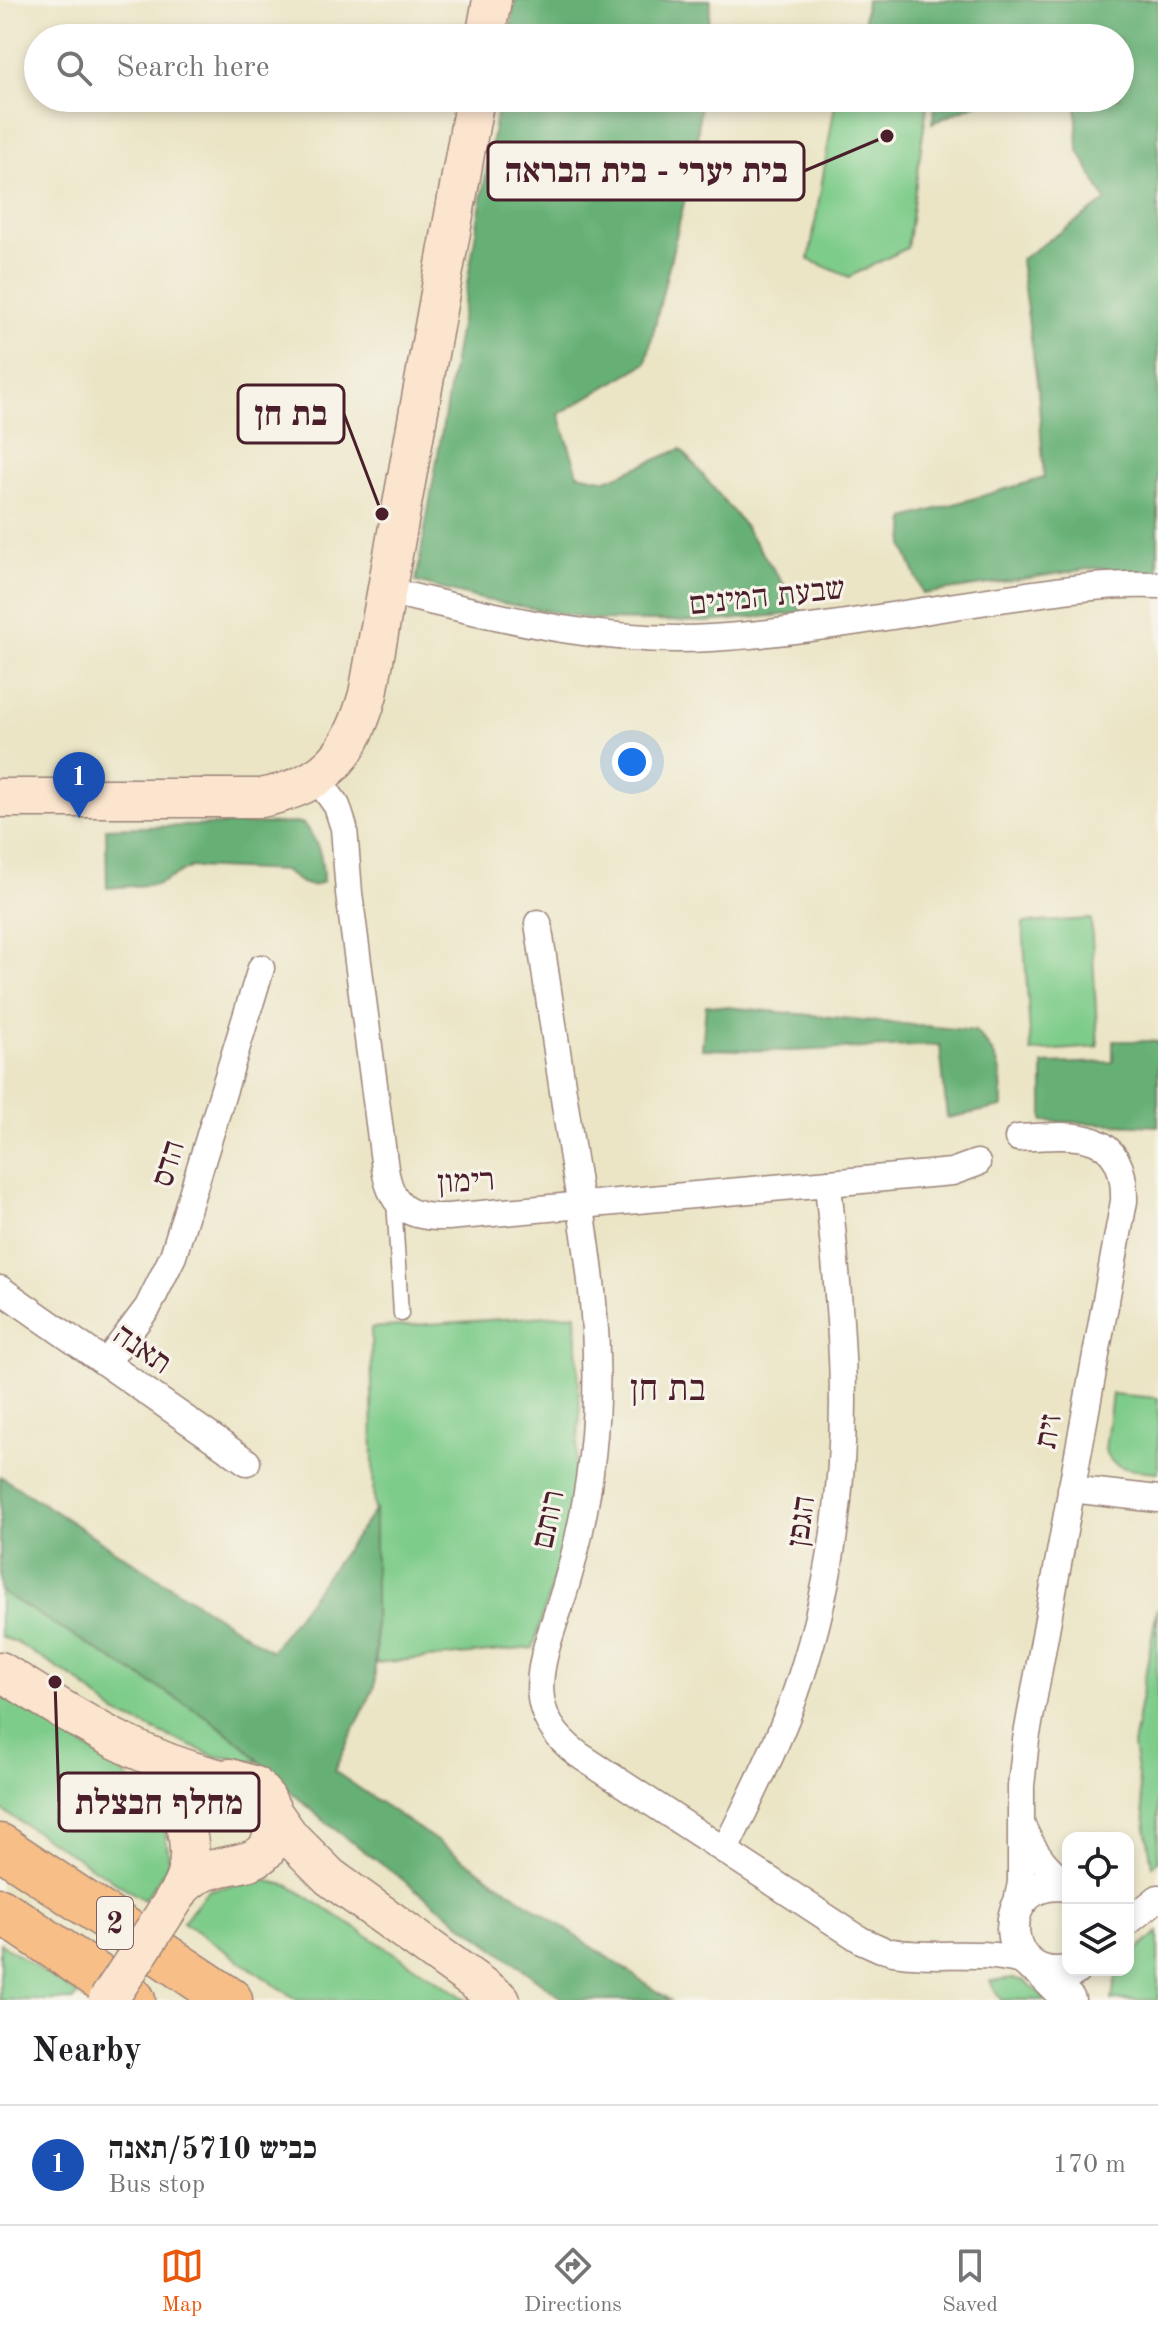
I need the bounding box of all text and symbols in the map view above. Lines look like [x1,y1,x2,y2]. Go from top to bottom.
search box [24,24,1134,112]
icon: search [52,46,96,90]
text: Search here [116,53,270,83]
callout: בית יערי - בית הבראה [488,142,804,200]
text: בית יערי - בית הבראה [504,156,788,190]
callout: בת חן [238,385,344,443]
text: בת חן [254,399,328,433]
street label: שבעת המינים [688,574,847,622]
your location [612,742,652,782]
pin: 1 [53,752,105,818]
street label: הדס [148,1137,192,1191]
street label: רימון [437,1166,496,1200]
street label: תאנה [106,1319,176,1382]
district label: בת חן [630,1373,706,1409]
street label: זית [1031,1412,1069,1451]
street label: רותם [528,1487,572,1552]
street label: הגפן [784,1494,822,1549]
callout: מחלף חבצלת [59,1773,259,1831]
text: מחלף חבצלת [75,1786,243,1822]
map controls [1062,1832,1134,1976]
button: locate [1062,1832,1134,1904]
road number: 2 [97,1897,133,1949]
button: layers [1062,1904,1134,1976]
text: Nearby [32,2035,142,2069]
text: כביש 5710/תאנה [108,2135,317,2165]
text: 1 [50,2152,66,2178]
text: 170 m [1053,2152,1126,2178]
text: Bus stop [108,2172,205,2198]
tab: Map [160,2244,204,2319]
tab: Directions [524,2244,622,2319]
tab: Saved [942,2244,998,2319]

